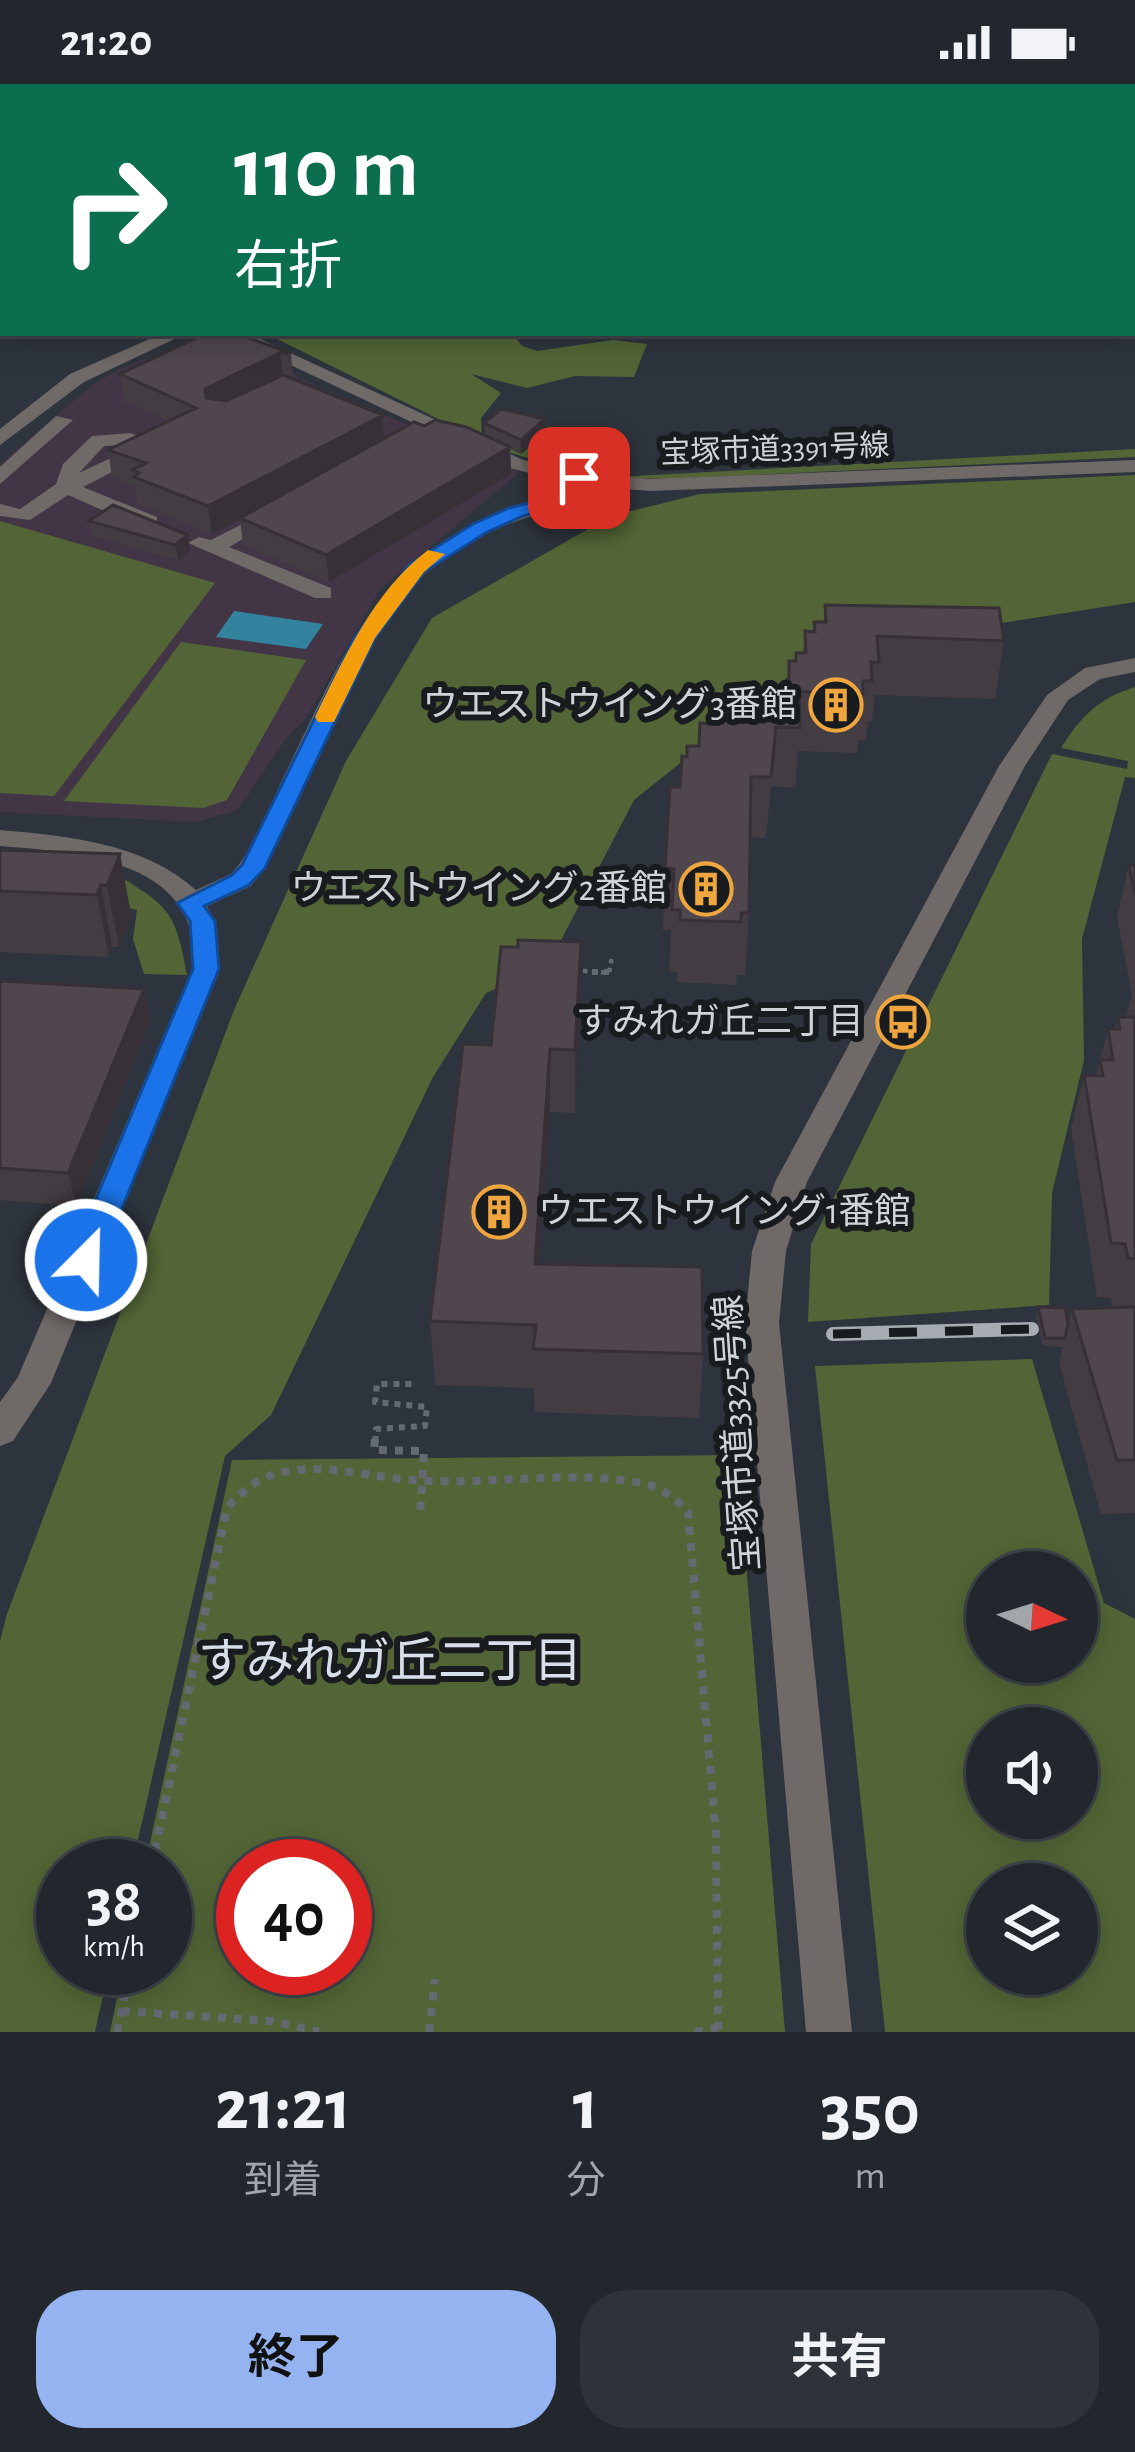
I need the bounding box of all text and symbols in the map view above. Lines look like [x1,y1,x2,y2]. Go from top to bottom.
text: 21:20 [60,19,152,64]
text: 110 m [234,128,419,212]
icon: right [36,132,192,288]
text: 右折 [234,241,342,295]
pin [528,427,630,529]
street label: 宝塚市道3391号線 [660,429,890,469]
icon: arrive [546,445,612,511]
building icon: ウエストウイング3番館 [808,677,864,733]
place label: ウエストウイング3番館 [422,685,797,723]
building icon: ウエストウイング2番館 [678,861,734,917]
place label: ウエストウイング2番館 [291,869,667,907]
bus stop icon: すみれガ丘二丁目 [875,994,931,1050]
place label: すみれガ丘二丁目 [576,1003,864,1040]
building icon: ウエストウイング1番館 [471,1184,527,1240]
place label: ウエストウイング1番館 [538,1192,910,1230]
position arrow [23,1197,149,1323]
street label: 宝塚市道3325号線 [708,1294,766,1573]
north arrow [966,1551,1098,1683]
map controls [966,1551,1098,1995]
district label: すみれガ丘二丁目 [198,1637,582,1687]
button: sound [966,1707,1098,1839]
speed limit sign: 40 [216,1839,372,1995]
button: layers [966,1863,1098,1995]
text: 38 [86,1872,142,1932]
text: km/h [83,1932,145,1962]
text: 21:21 [215,2070,351,2142]
text: 1 [573,2070,599,2142]
text: 350 [820,2075,920,2147]
text: m [854,2157,886,2196]
text: 到着 [244,2162,322,2201]
text: 分 [566,2162,605,2201]
button: 終了 [36,2290,556,2428]
button: 共有 [580,2290,1099,2428]

